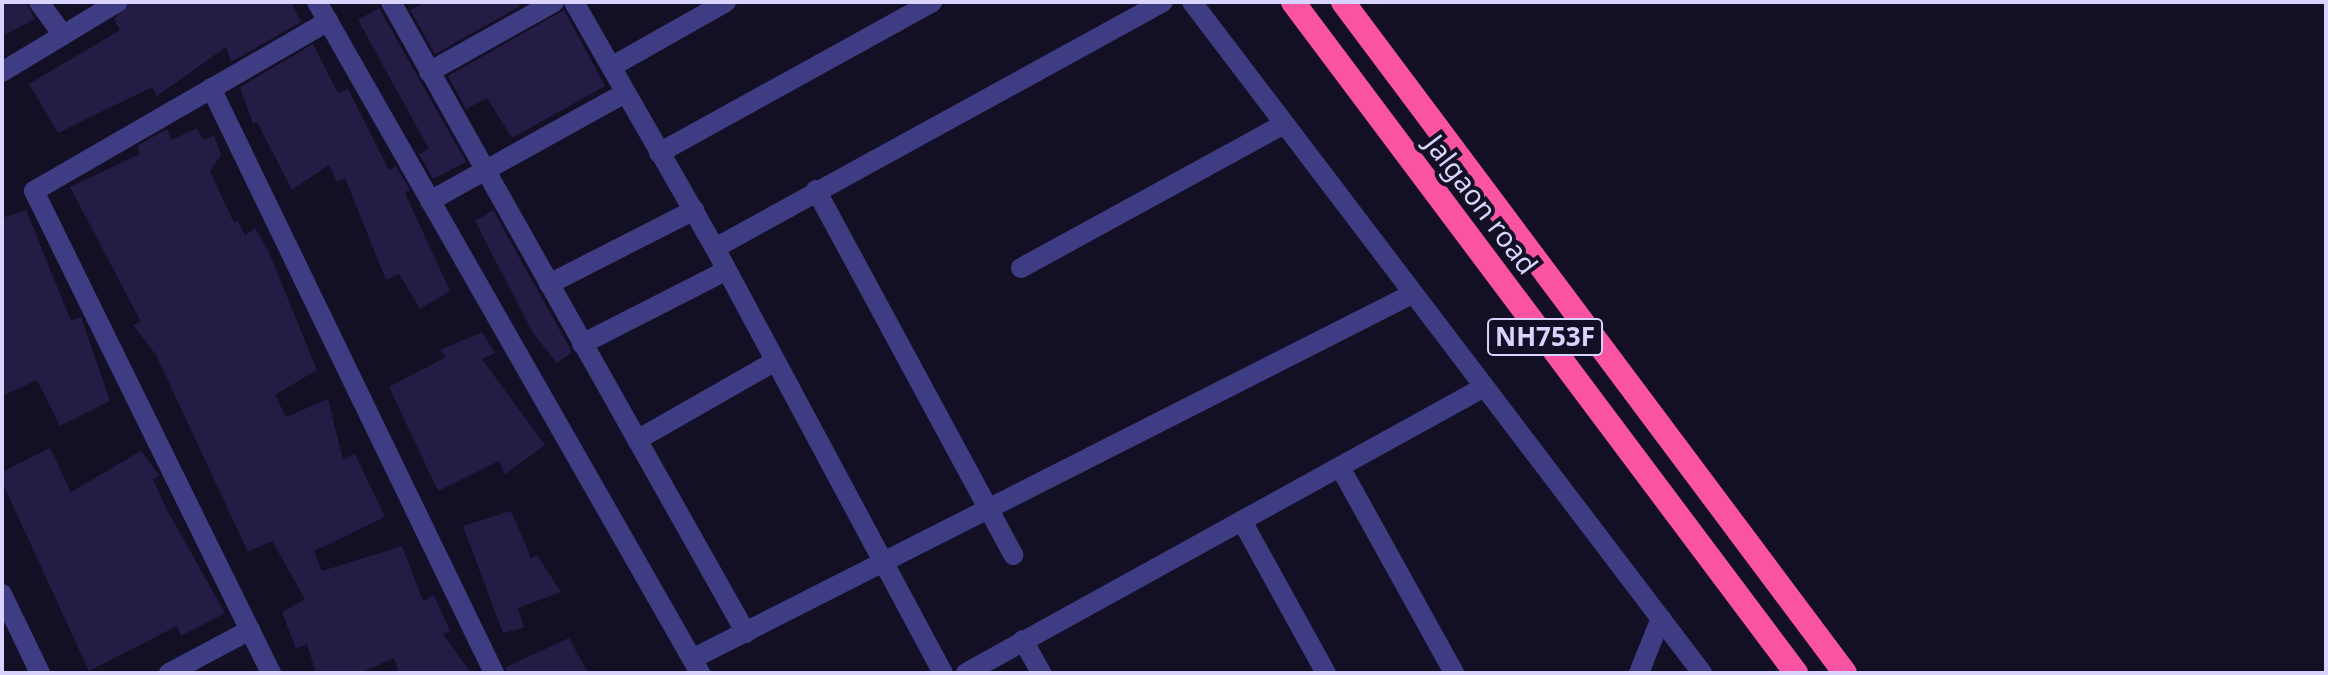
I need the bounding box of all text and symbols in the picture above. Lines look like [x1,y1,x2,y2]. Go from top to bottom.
street label: Jalgaon road [1419,128,1545,280]
road number: NH753F [1487,315,1603,359]

